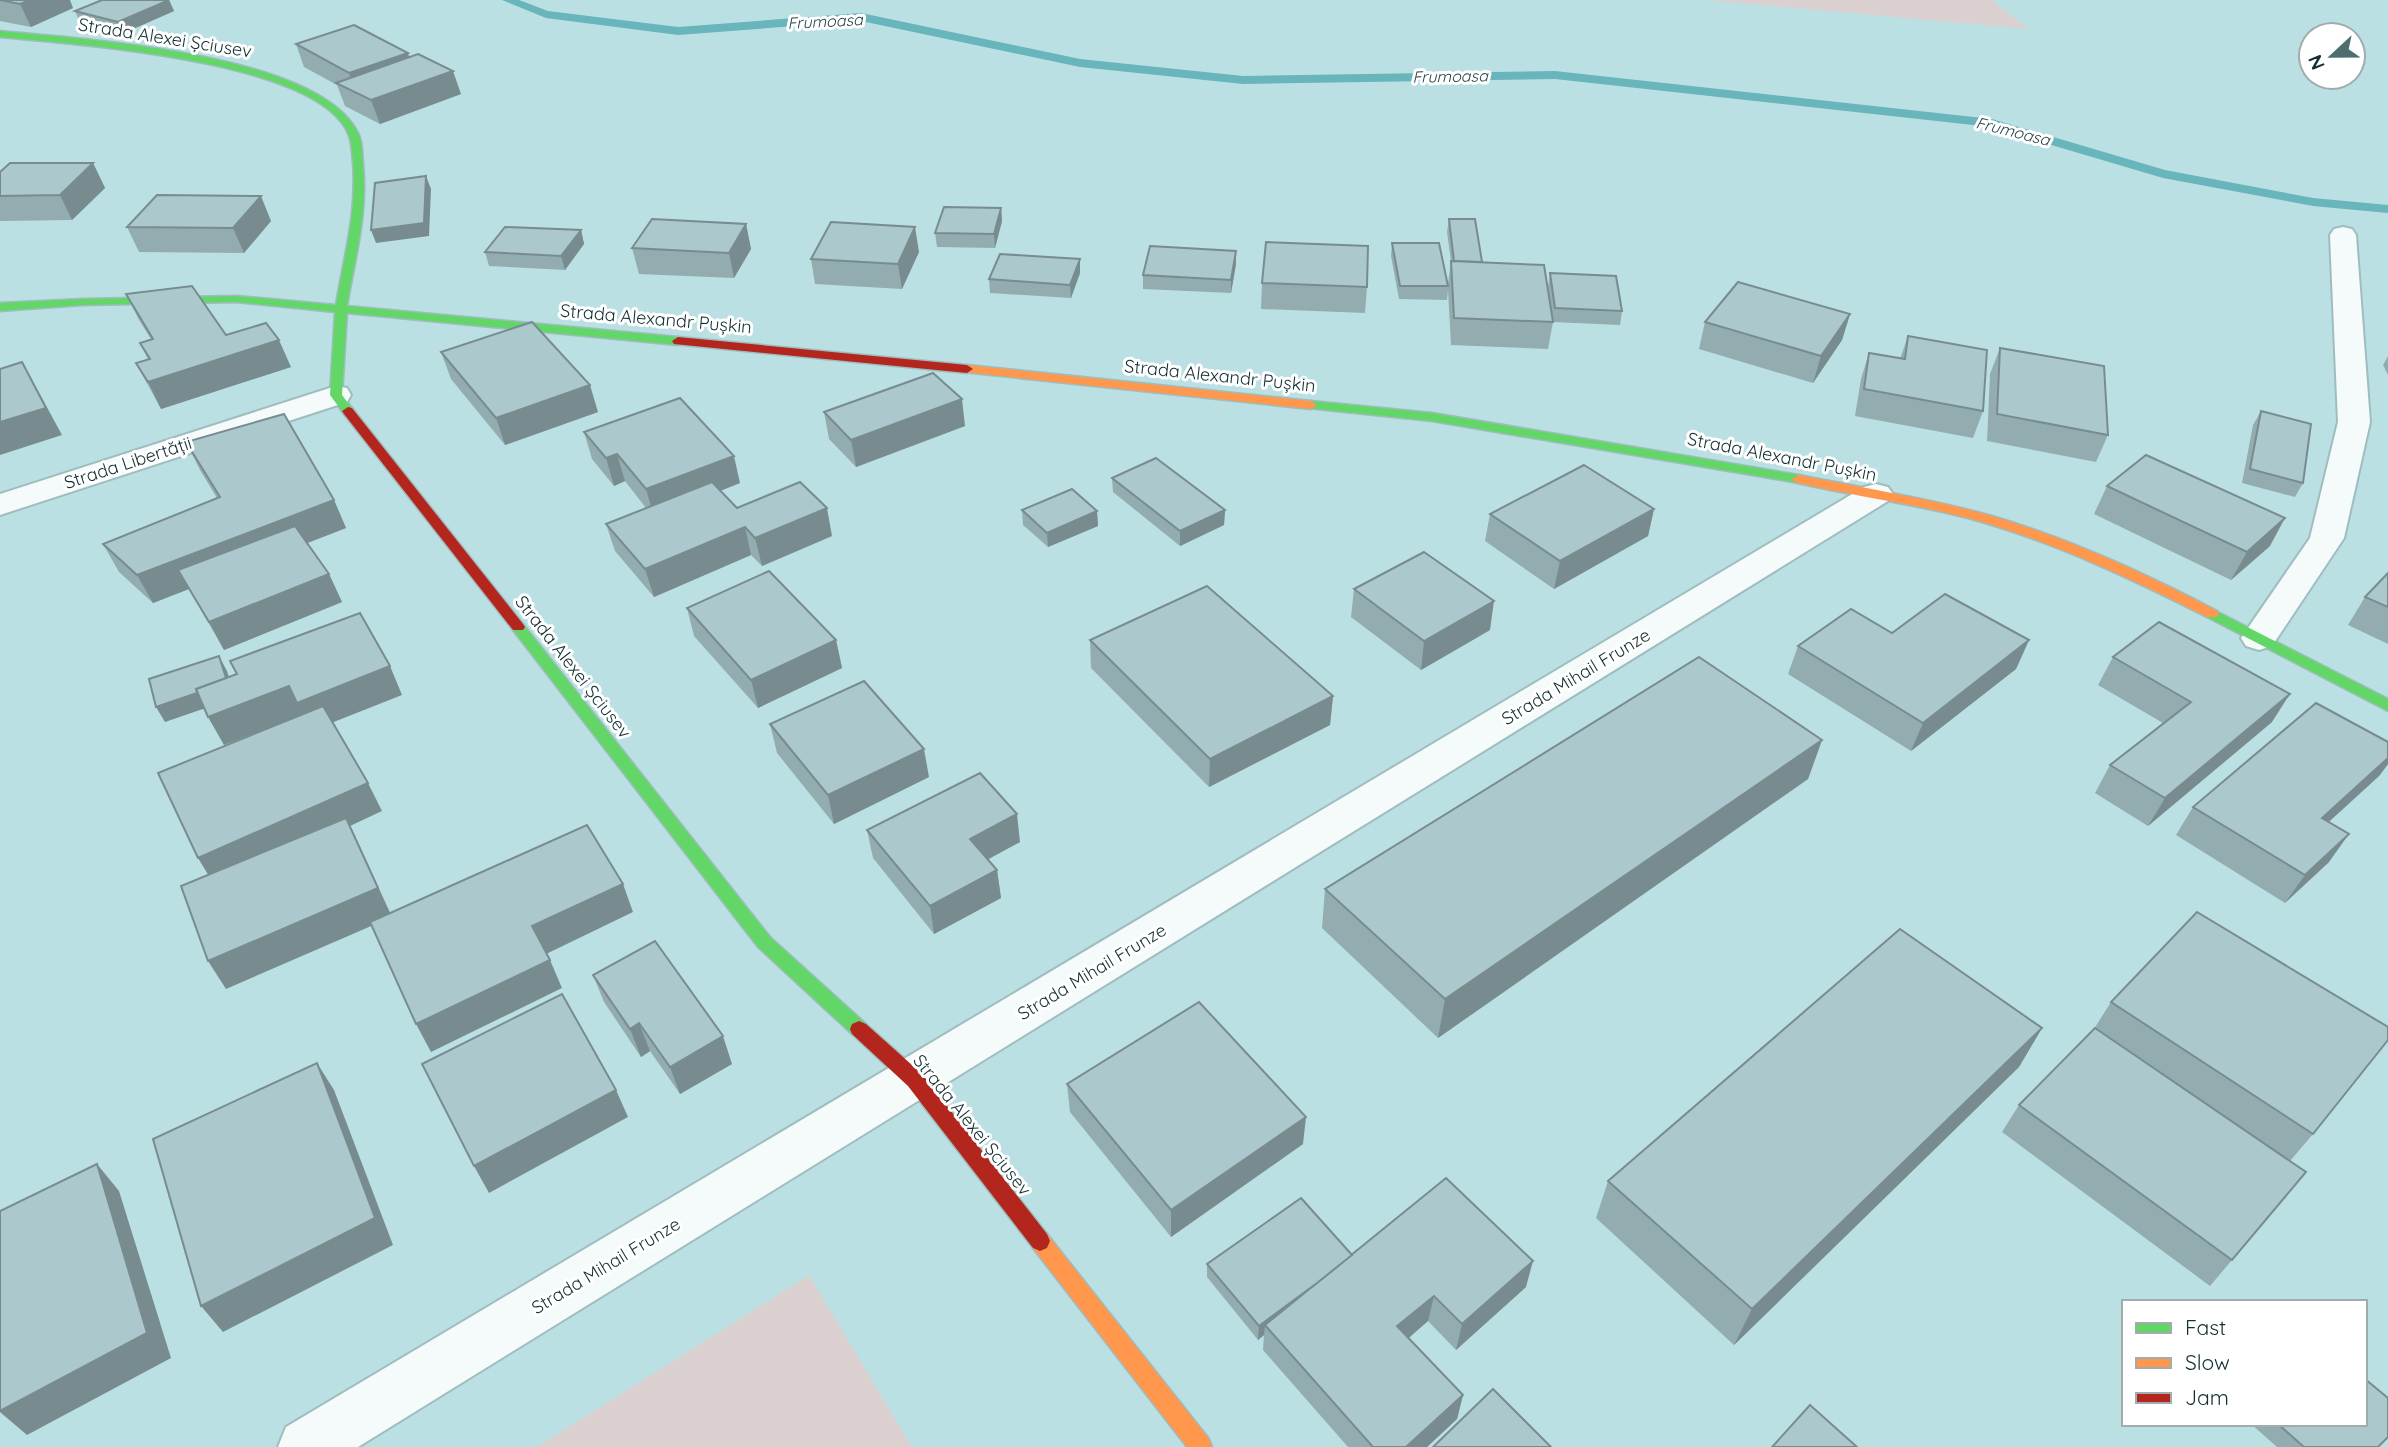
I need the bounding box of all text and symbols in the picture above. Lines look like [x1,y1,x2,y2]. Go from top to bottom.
water label: Frumoasa [787,9,864,33]
street label: Strada Alexei Șciusev [77,12,253,63]
north arrow [2297,21,2367,91]
text: N [2302,51,2330,73]
water label: Frumoasa [1412,65,1489,87]
water label: Frumoasa [1974,112,2053,150]
street label: Strada Alexandr Pușkin [559,299,753,338]
street label: Strada Alexandr Pușkin [1123,354,1317,397]
street label: Strada Alexandr Pușkin [1686,427,1879,486]
street label: Strada Libertății [61,431,195,494]
street label: Strada Alexei Șciusev [510,591,636,743]
street label: Strada Mihail Frunze [1497,623,1654,730]
street label: Strada Mihail Frunze [1013,918,1170,1025]
street label: Strada Alexei Șciusev [908,1049,1036,1200]
street label: Strada Mihail Frunze [527,1212,684,1319]
legend [2122,1300,2367,1426]
text: Fast [2185,1314,2226,1340]
text: Slow [2185,1349,2230,1375]
text: Jam [2185,1384,2229,1410]

